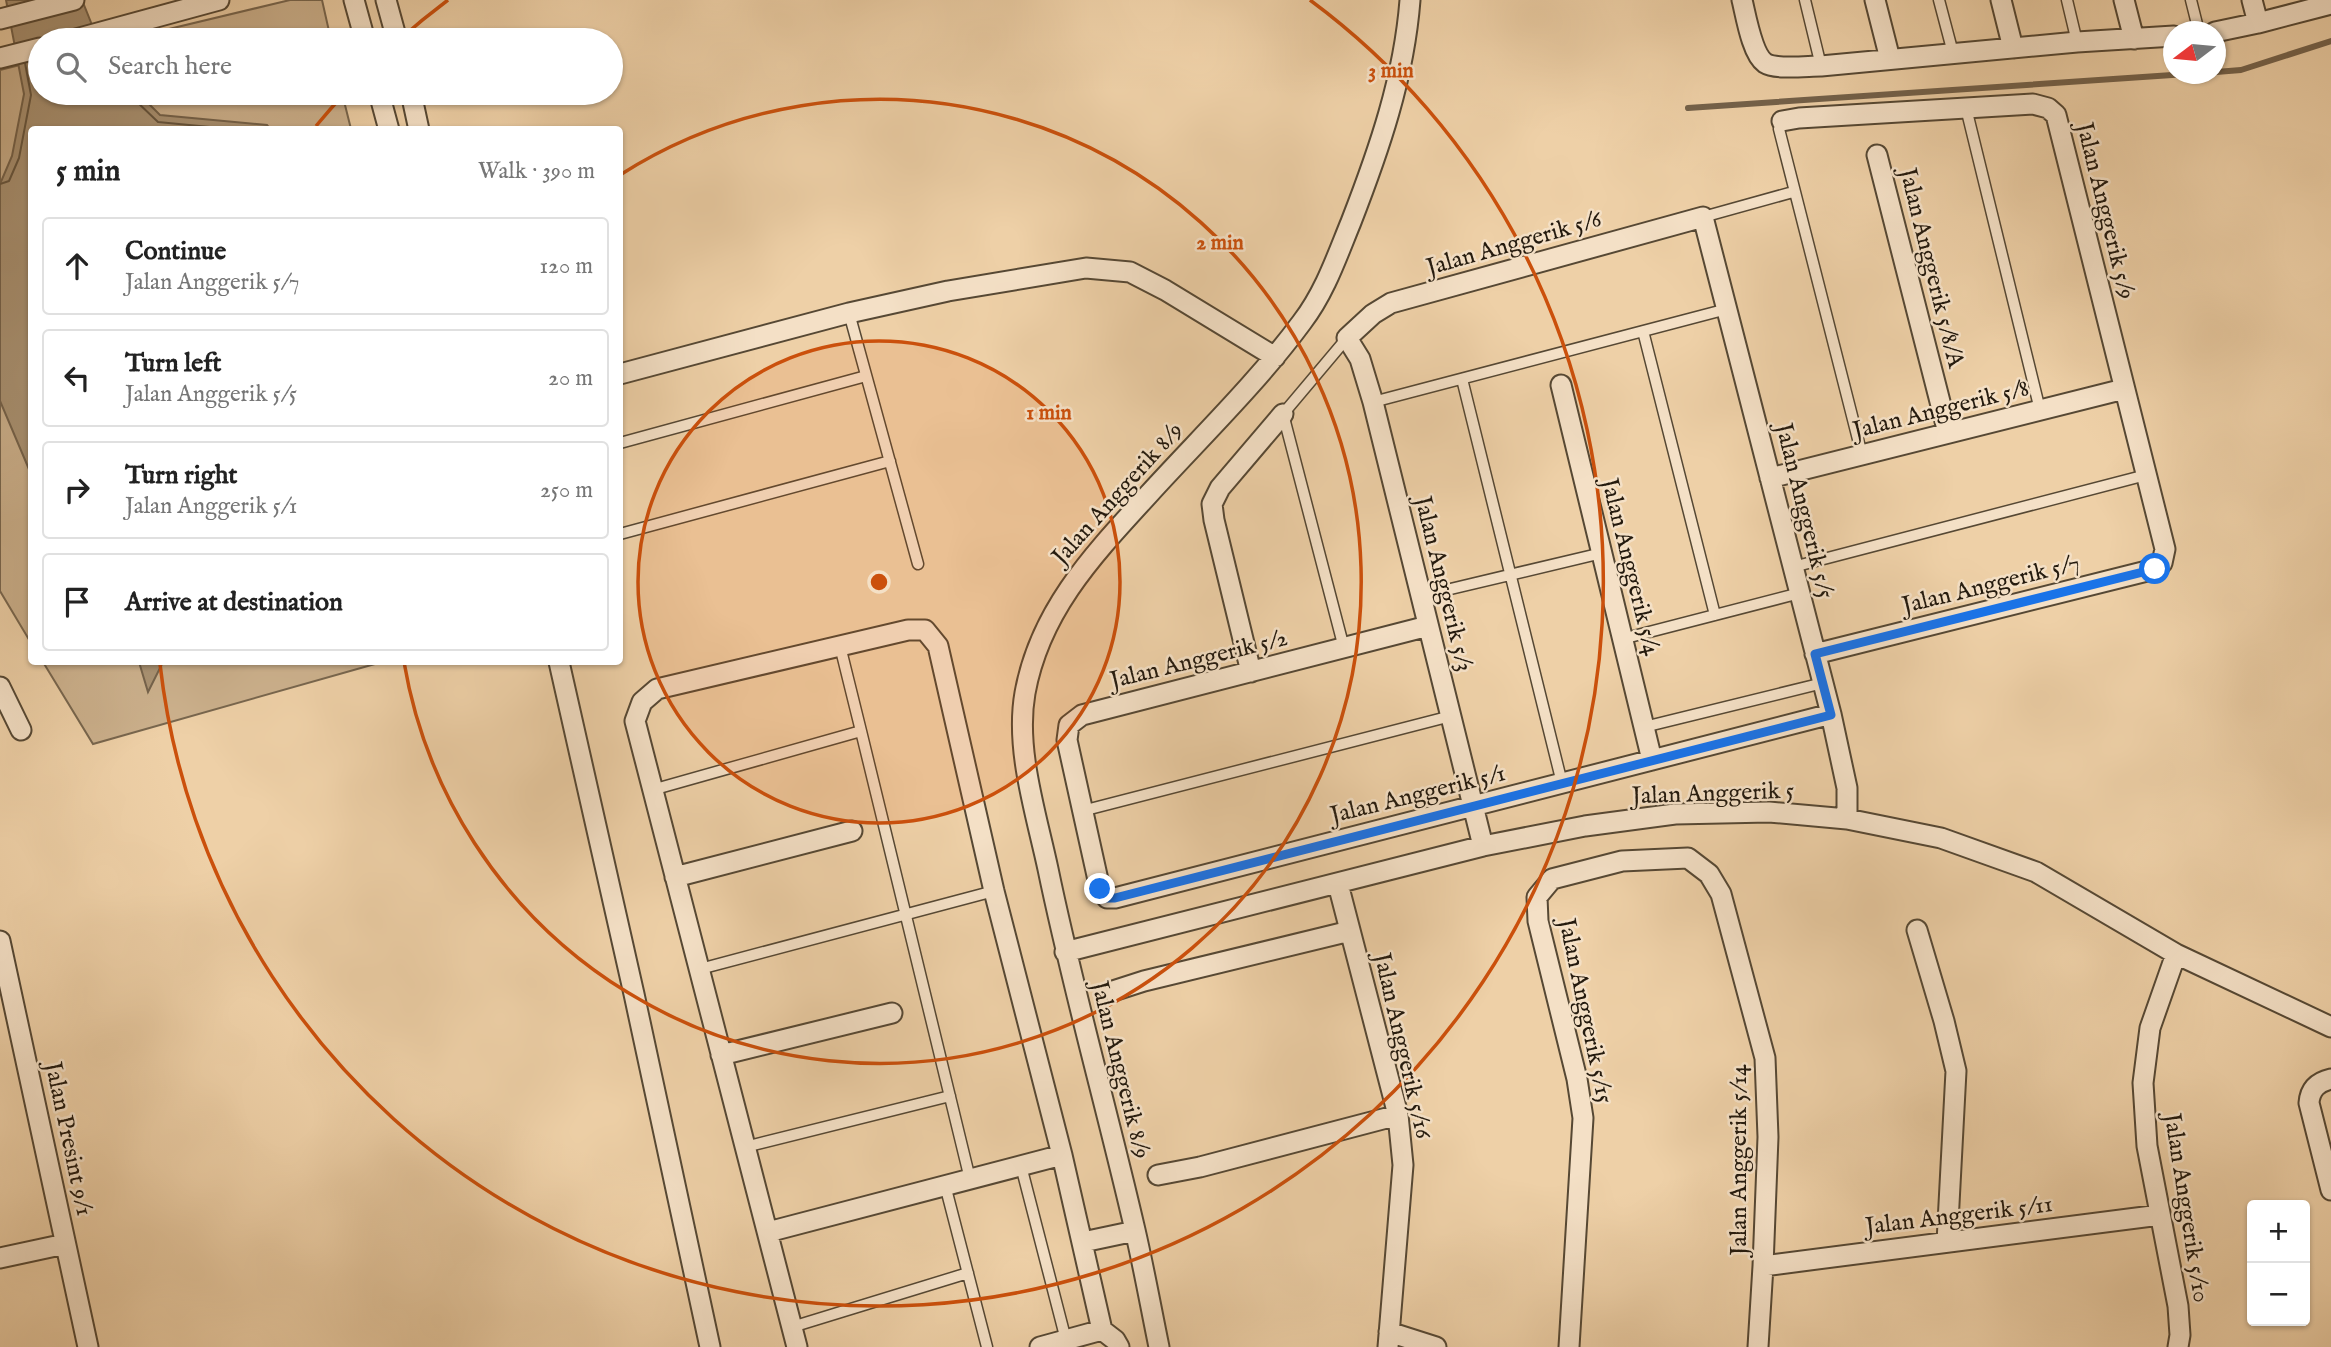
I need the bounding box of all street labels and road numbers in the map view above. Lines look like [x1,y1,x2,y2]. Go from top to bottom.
street label: Jalan Anggerik 5/9 [2067,116,2142,303]
street label: Jalan Anggerik 5/8/A [1890,162,1971,372]
street label: Jalan Anggerik 5/6 [1420,204,1606,285]
street label: Jalan Anggerik 5/8 [1847,373,2032,448]
street label: Jalan Anggerik 8/9 [1044,416,1190,574]
street label: Jalan Anggerik 5/5 [1767,417,1841,602]
street label: Jalan Anggerik 5/4 [1592,472,1667,659]
street label: Jalan Anggerik 5/3 [1405,490,1480,675]
street label: Jalan Anggerik 5/7 [1896,548,2083,623]
street label: Jalan Anggerik 5/2 [1104,623,1291,698]
street label: Jalan Anggerik 5/1 [1324,758,1509,833]
street label: Jalan Anggerik 5 [1628,776,1795,812]
street label: Jalan Anggerik 5/15 [1550,913,1620,1107]
street label: Jalan Anggerik 5/16 [1365,947,1439,1143]
street label: Jalan Anggerik 8/9 [1082,975,1157,1162]
street label: Jalan Presint 9/1 [36,1056,99,1219]
street label: Jalan Anggerik 5/14 [1724,1064,1755,1259]
street label: Jalan Anggerik 5/10 [2155,1108,2216,1305]
street label: Jalan Anggerik 5/11 [1861,1189,2055,1243]

